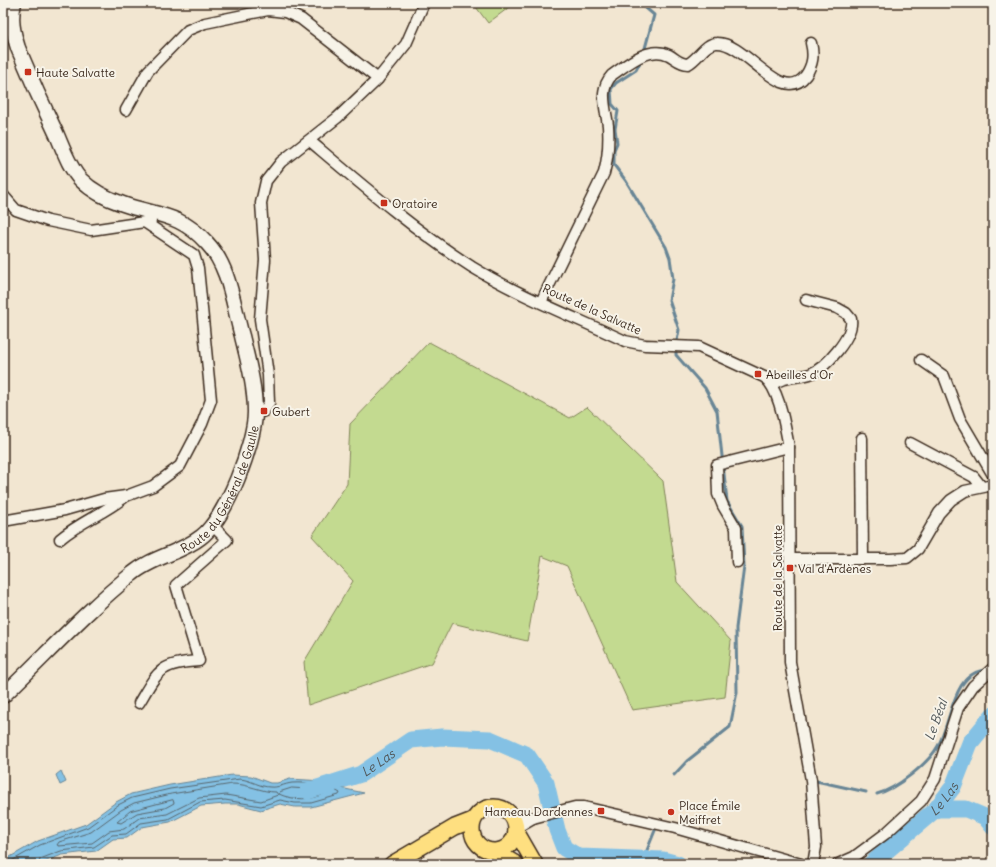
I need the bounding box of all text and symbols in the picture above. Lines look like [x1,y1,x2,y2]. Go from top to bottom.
place label: Haute Salvatte [36,65,115,80]
marker: Haute Salvatte [23,67,33,77]
place label: Oratoire [392,196,437,211]
marker: Oratoire [379,198,389,208]
street label: Route de la Salvatte [540,280,644,338]
place label: Abeilles d'Or [766,367,833,382]
marker: Abeilles d'Or [753,369,763,379]
place label: Gubert [272,404,310,419]
marker: Gubert [259,406,269,416]
street label: Route du Général de Gaulle [178,424,261,556]
street label: Route de la Salvatte [770,525,785,631]
place label: Val d'Ardènes [798,561,871,576]
marker: Val d'Ardènes [785,563,795,573]
water label: Le Béal [921,695,952,743]
water label: Le Las [358,744,399,780]
water label: Le Las [926,780,963,819]
place label: Place Émile Meiffret [679,798,740,827]
place label: Hameau Dardennes [484,804,593,819]
marker: Hameau Dardennes [596,806,606,816]
marker: Place Émile Meiffret [666,807,676,817]

